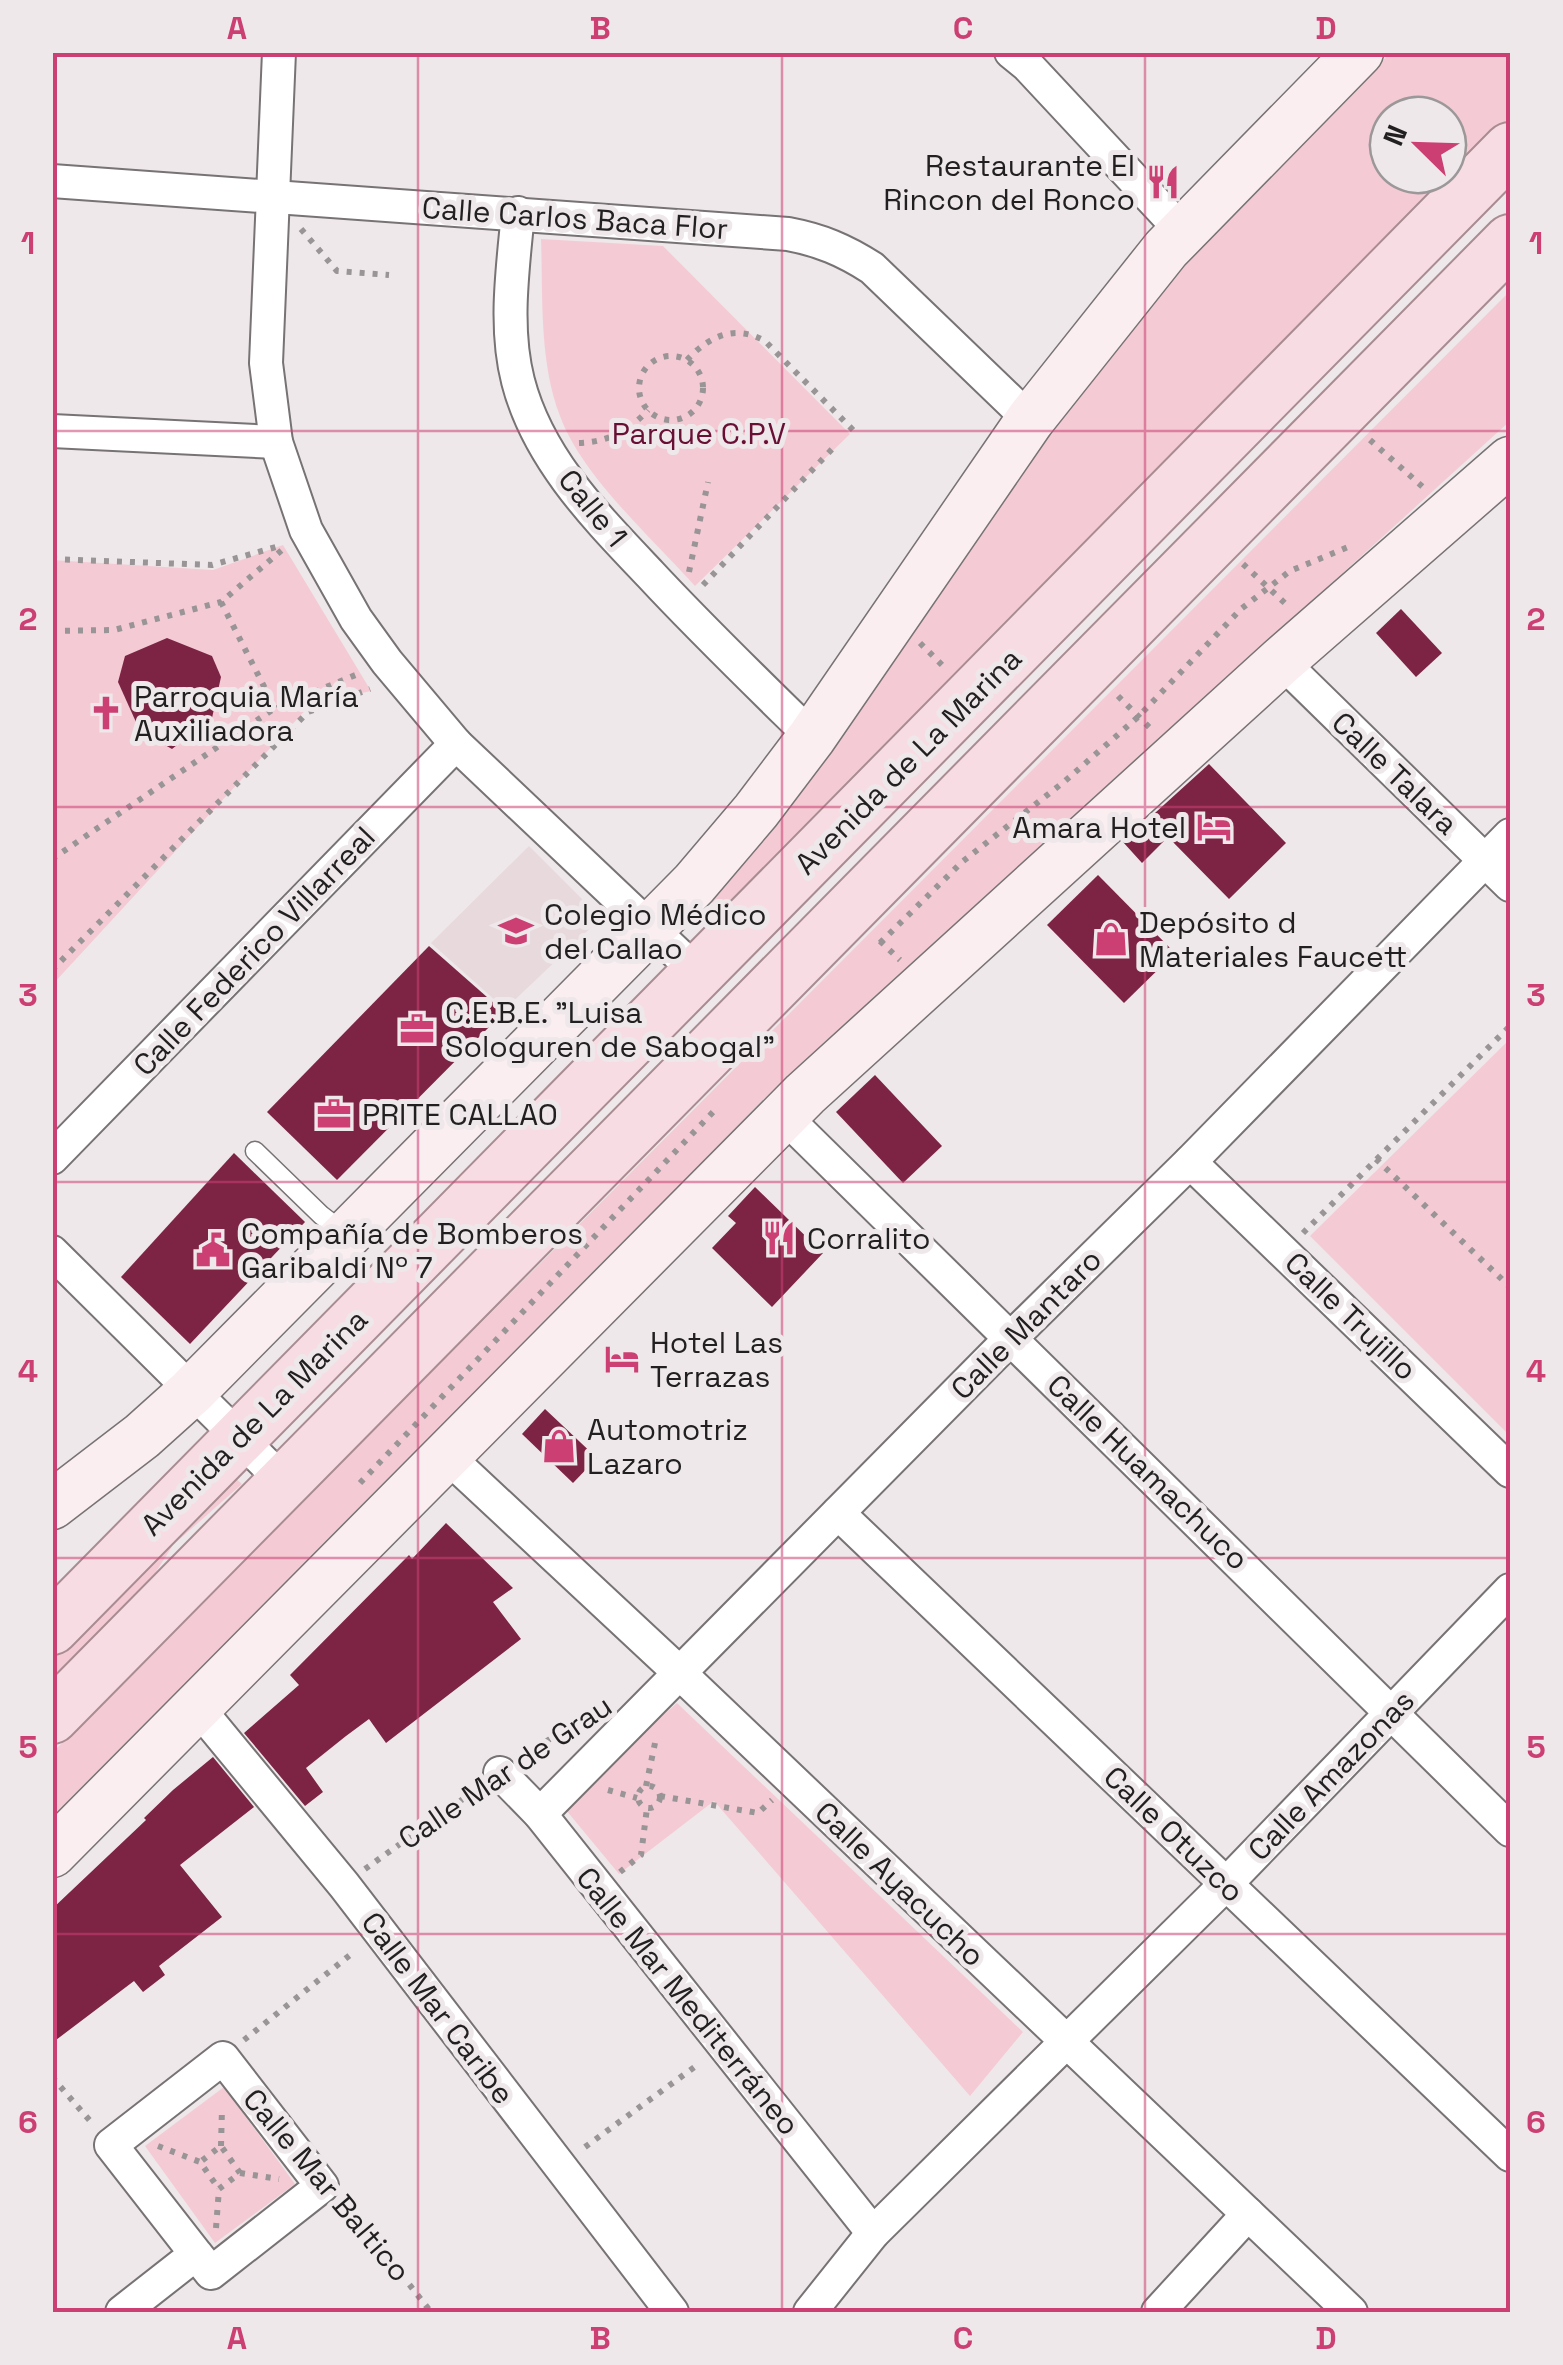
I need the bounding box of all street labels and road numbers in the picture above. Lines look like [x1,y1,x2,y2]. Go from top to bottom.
street label: Calle Carlos Baca Flor [421,188,729,248]
street label: Calle 1 [550,461,636,555]
street label: Avenida de La Marina [786,639,1030,883]
street label: Calle Talara [1324,703,1466,843]
street label: Calle Federico Villarreal [125,818,383,1084]
street label: Calle Mantaro [942,1240,1110,1408]
street label: Calle Trujillo [1277,1243,1425,1389]
street label: Avenida de La Marina [132,1300,376,1544]
street label: Calle Huamachuco [1039,1366,1257,1578]
street label: Calle Amazonas [1239,1681,1423,1869]
street label: Calle Mar de Grau [391,1686,619,1858]
street label: Calle Otuzco [1096,1757,1252,1911]
street label: Calle Ayacucho [807,1793,993,1975]
street label: Calle Mar Mediterráneo [568,1859,808,2143]
street label: Calle Mar Caribe [353,1904,523,2112]
street label: Calle Mar Baltico [235,2080,419,2290]

